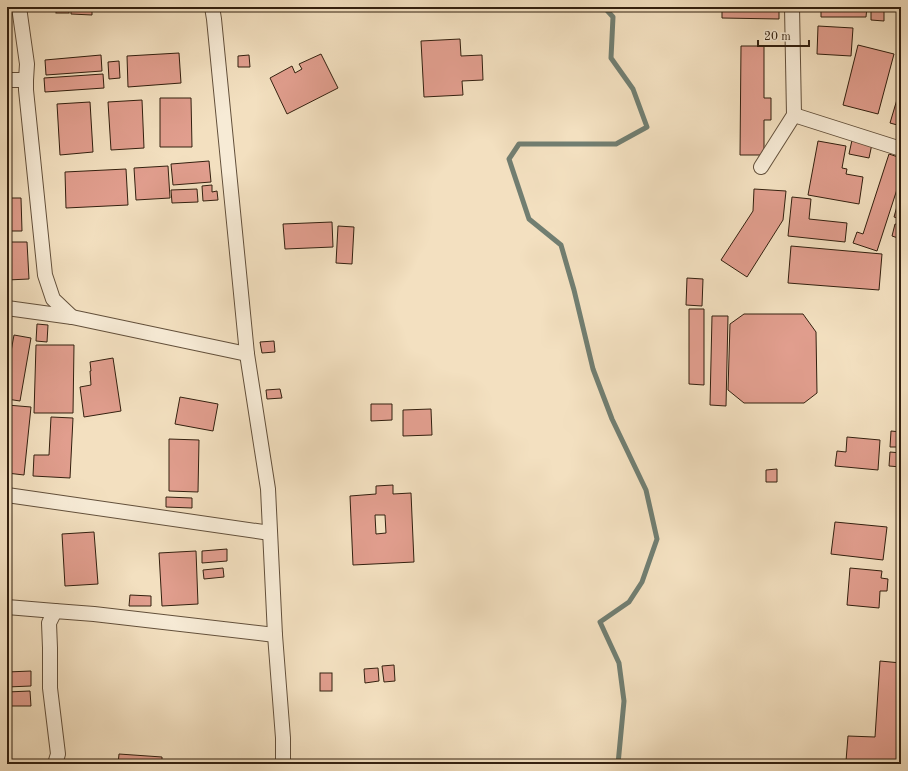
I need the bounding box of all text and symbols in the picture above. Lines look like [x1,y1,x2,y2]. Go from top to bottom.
scale bar [758,22,809,48]
text: 20 m [764,31,791,43]

